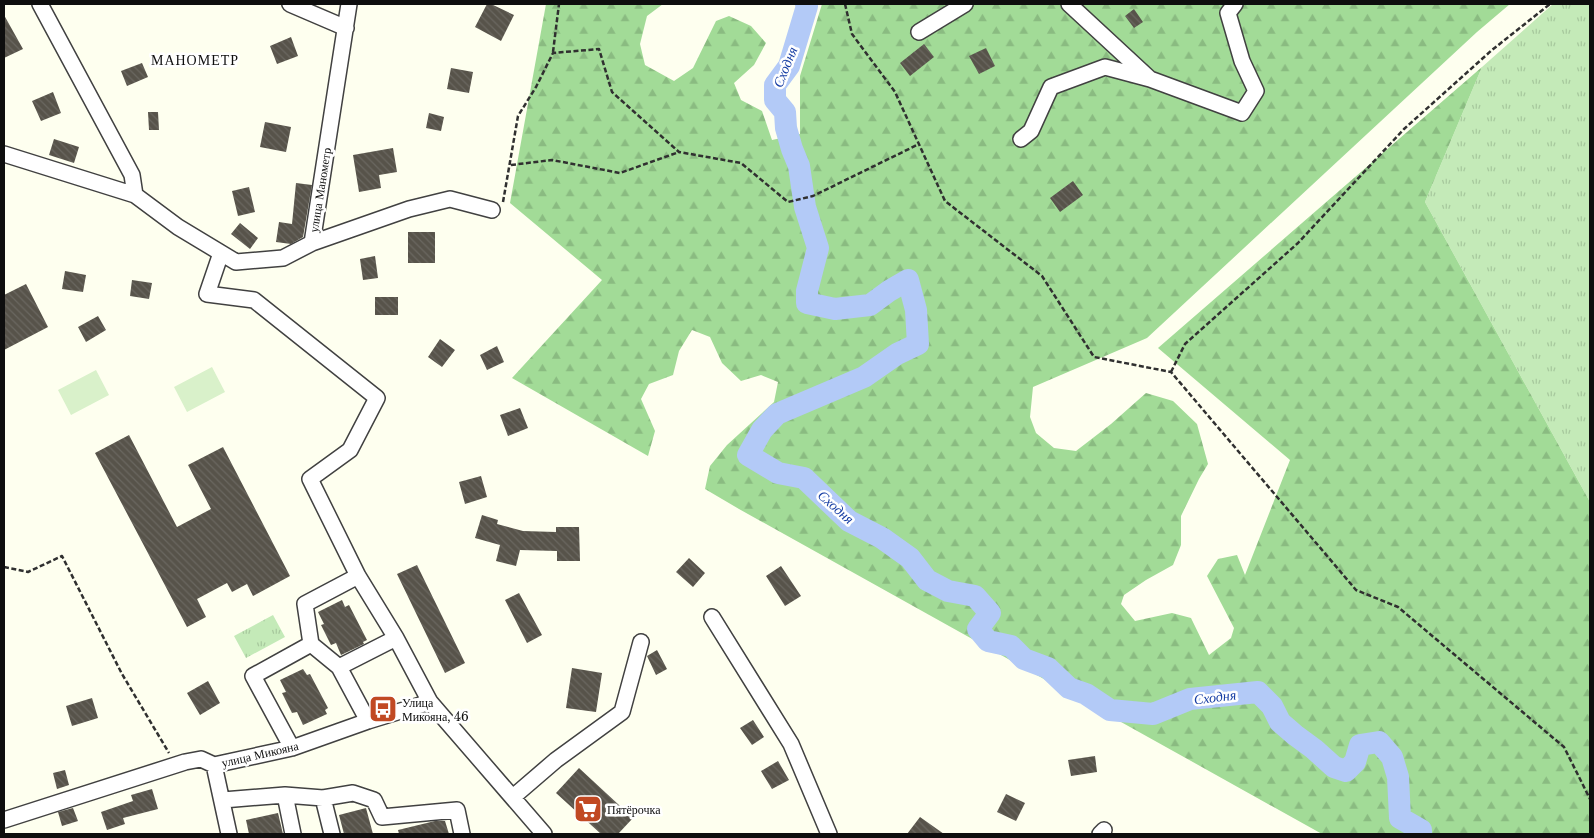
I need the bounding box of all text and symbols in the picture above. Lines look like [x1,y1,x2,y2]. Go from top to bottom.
water label: Сходня [769,44,801,90]
district label: МАНОМЕТР [151,51,239,69]
street label: улица Манометр [306,147,334,233]
water label: Сходня [814,486,858,528]
water label: Сходня [1193,685,1237,709]
bus stop icon: Улица Микояна, 46 [368,694,398,724]
place label: Улица Микояна, 46 [402,695,469,724]
street label: улица Микояна [220,738,301,770]
supermarket icon: Пятёрочка [573,794,603,824]
place label: Пятёрочка [607,802,661,817]

